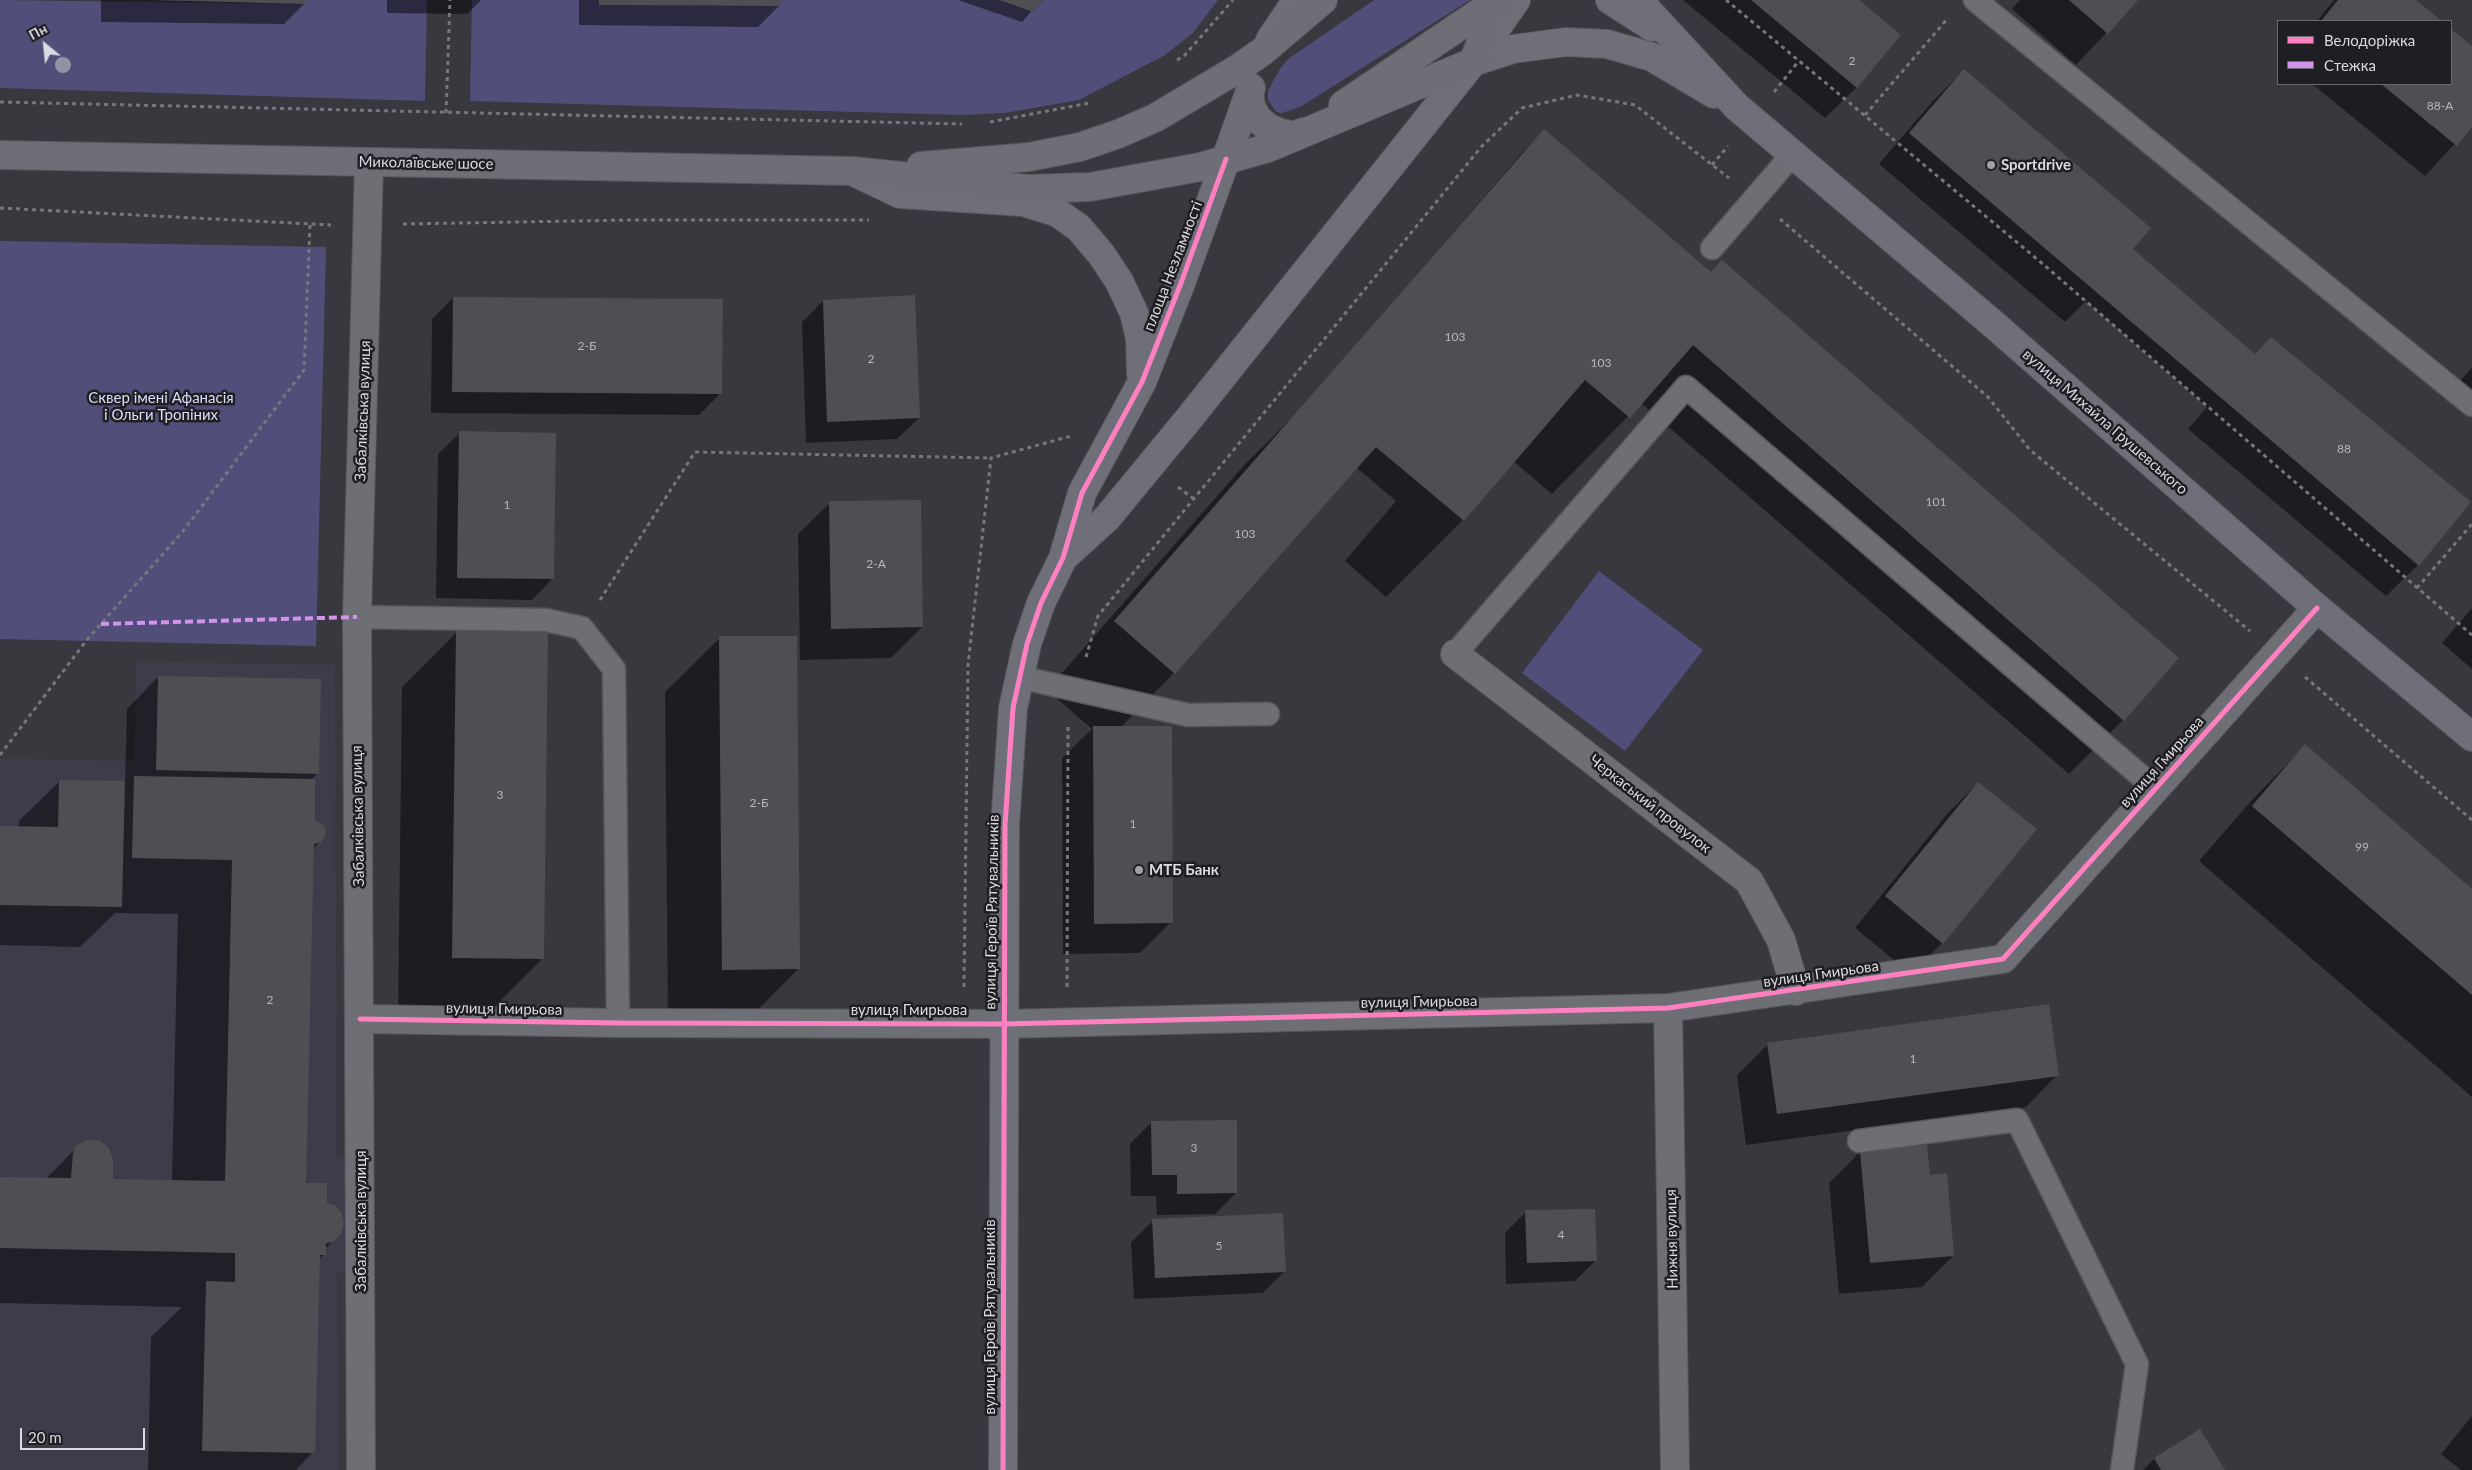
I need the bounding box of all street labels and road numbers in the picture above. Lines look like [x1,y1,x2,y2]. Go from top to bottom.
street label: Миколаївське шосе [358,153,494,173]
street label: площа Незламності [1140,198,1206,334]
street label: Забалківська вулиця [352,340,374,482]
street label: вулиця Михайла Грушевського [2019,345,2191,499]
street label: вулиця Гмирьова [2116,713,2208,811]
street label: Забалківська вулиця [348,745,368,887]
street label: Черкаський провулок [1586,751,1714,857]
street label: вулиця Героїв Рятувальників [981,814,1003,1010]
street label: вулиця Гмирьова [1762,957,1880,991]
street label: вулиця Гмирьова [1361,992,1477,1012]
street label: вулиця Гмирьова [446,999,562,1019]
street label: вулиця Гмирьова [851,1001,967,1019]
street label: Забалківська вулиця [352,1150,370,1292]
street label: Нижня вулиця [1662,1189,1682,1289]
street label: вулиця Героїв Рятувальників [981,1219,999,1415]

